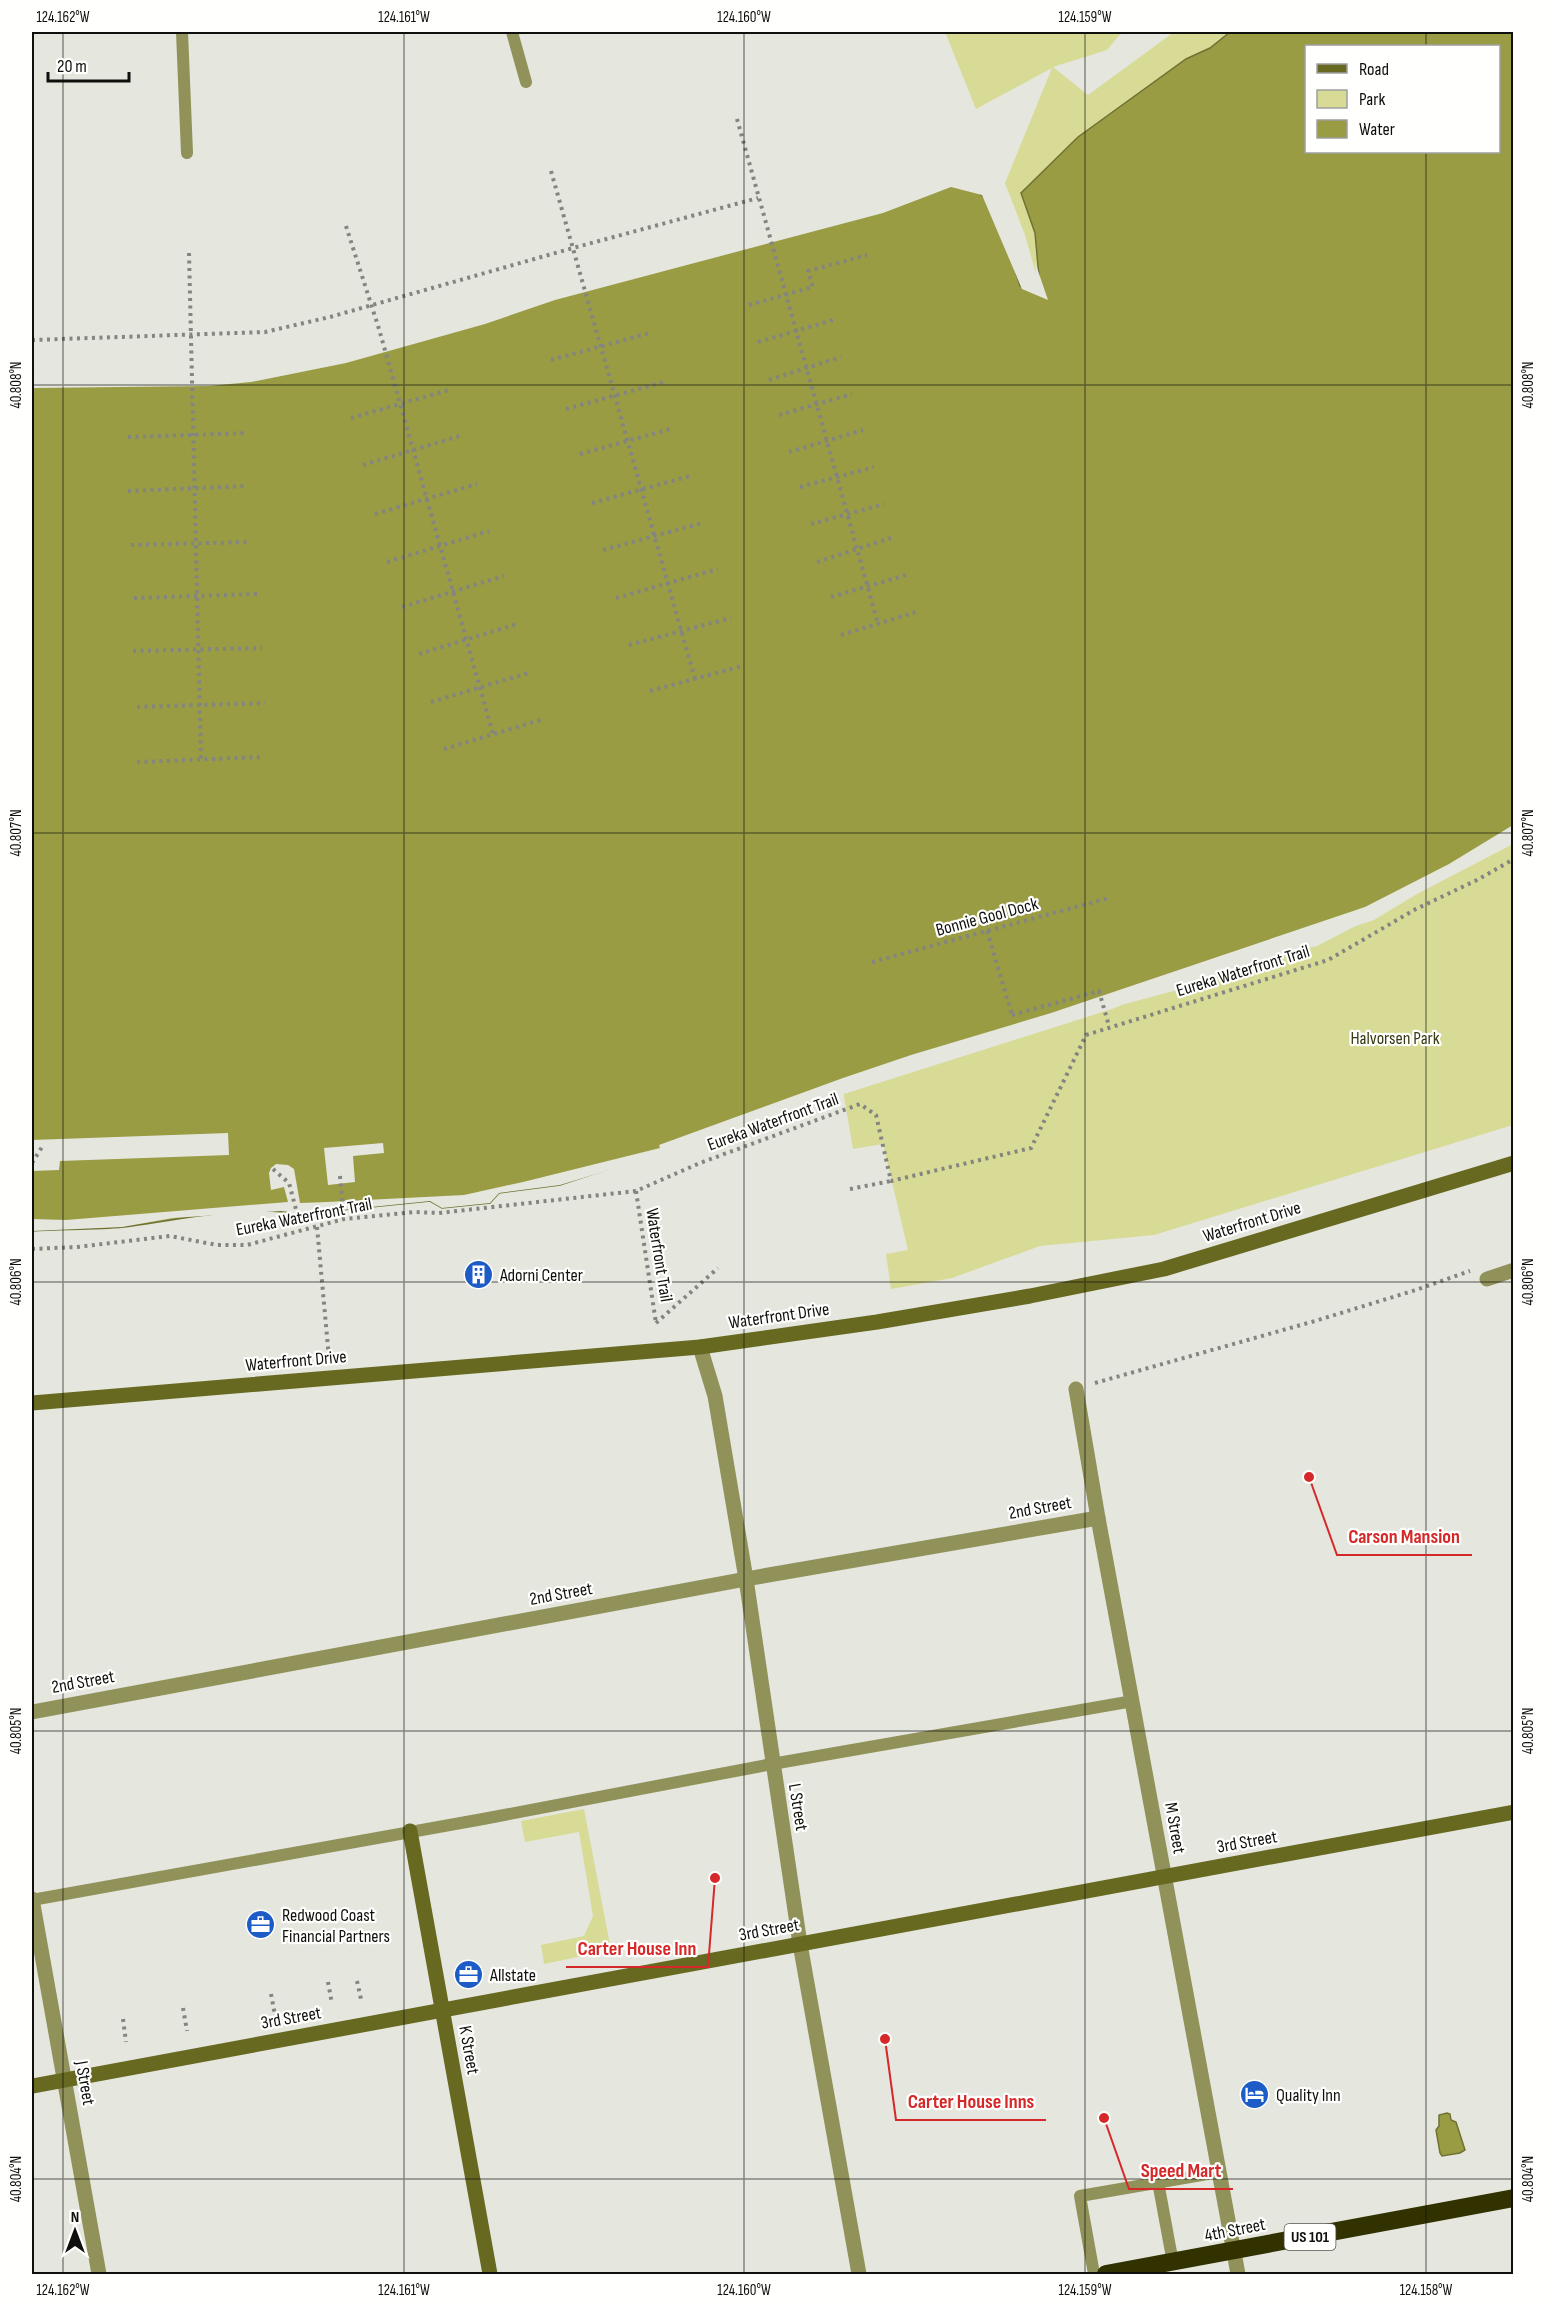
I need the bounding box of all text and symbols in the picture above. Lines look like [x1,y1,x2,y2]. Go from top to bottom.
text: 124.162°W [36,8,90,27]
text: 124.161°W [378,8,430,27]
text: 124.160°W [717,8,771,27]
text: 124.159°W [1059,8,1112,27]
scale bar [48,45,129,83]
legend [1305,45,1500,153]
text: 20 m [57,56,87,77]
text: Road [1359,59,1389,80]
text: Park [1359,89,1385,110]
text: Water [1359,119,1395,140]
text: 40.808°N [7,362,26,408]
text: 40.808°N [1519,362,1538,408]
text: 40.807°N [7,809,26,857]
text: 40.807°N [1519,809,1538,857]
street label: Bonnie Gool Dock [934,893,1041,941]
street label: Eureka Waterfront Trail [1174,941,1312,1001]
park label: Halvorsen Park [1350,1028,1440,1049]
street label: Eureka Waterfront Trail [705,1089,841,1155]
street label: Eureka Waterfront Trail [234,1194,374,1240]
street label: Waterfront Drive [1200,1197,1304,1247]
street label: Waterfront Trail [641,1207,677,1303]
text: 40.806°N [7,1258,26,1306]
text: 40.806°N [1519,1258,1538,1306]
building icon: Adorni Center [463,1259,495,1291]
place label: Adorni Center [499,1265,583,1286]
street label: Waterfront Drive [727,1299,831,1333]
street label: Waterfront Drive [245,1346,347,1376]
street label: 2nd Street [1007,1492,1074,1524]
callout: Carson Mansion [1337,1517,1472,1555]
text: Carson Mansion [1348,1525,1460,1549]
street label: 2nd Street [528,1578,595,1610]
street label: 2nd Street [50,1666,117,1698]
text: 40.805°N [7,1708,26,1754]
text: 40.805°N [1519,1708,1538,1754]
street label: L Street [784,1782,812,1833]
street label: M Street [1160,1801,1190,1856]
street label: 3rd Street [1215,1826,1279,1858]
place label: Redwood Coast Financial Partners [282,1905,390,1947]
office icon: Redwood Coast Financial Partners [245,1909,277,1941]
street label: 3rd Street [737,1914,801,1946]
callout: Carter House Inn [566,1929,708,1967]
text: Carter House Inn [578,1937,696,1961]
office icon: Allstate [453,1959,485,1991]
place label: Allstate [489,1965,536,1986]
street label: 3rd Street [259,2002,323,2034]
street label: K Street [454,2024,484,2076]
street label: J Street [71,2058,99,2107]
hotel icon: Quality Inn [1239,2079,1271,2111]
callout: Carter House Inns [896,2082,1046,2120]
place label: Quality Inn [1276,2085,1341,2106]
text: Carter House Inns [908,2090,1035,2114]
callout: Speed Mart [1129,2151,1233,2189]
text: 40.804°N [7,2156,26,2202]
text: 40.804°N [1519,2156,1538,2202]
text: Speed Mart [1141,2159,1222,2183]
north arrow [45,2201,105,2261]
text: N [71,2208,79,2227]
street label: 4th Street [1203,2214,1268,2246]
road number: US 101 [1284,2224,1336,2250]
text: 124.162°W [36,2281,90,2300]
text: 124.161°W [378,2281,430,2300]
text: 124.160°W [717,2281,771,2300]
text: 124.159°W [1059,2281,1112,2300]
text: 124.158°W [1400,2281,1453,2300]

